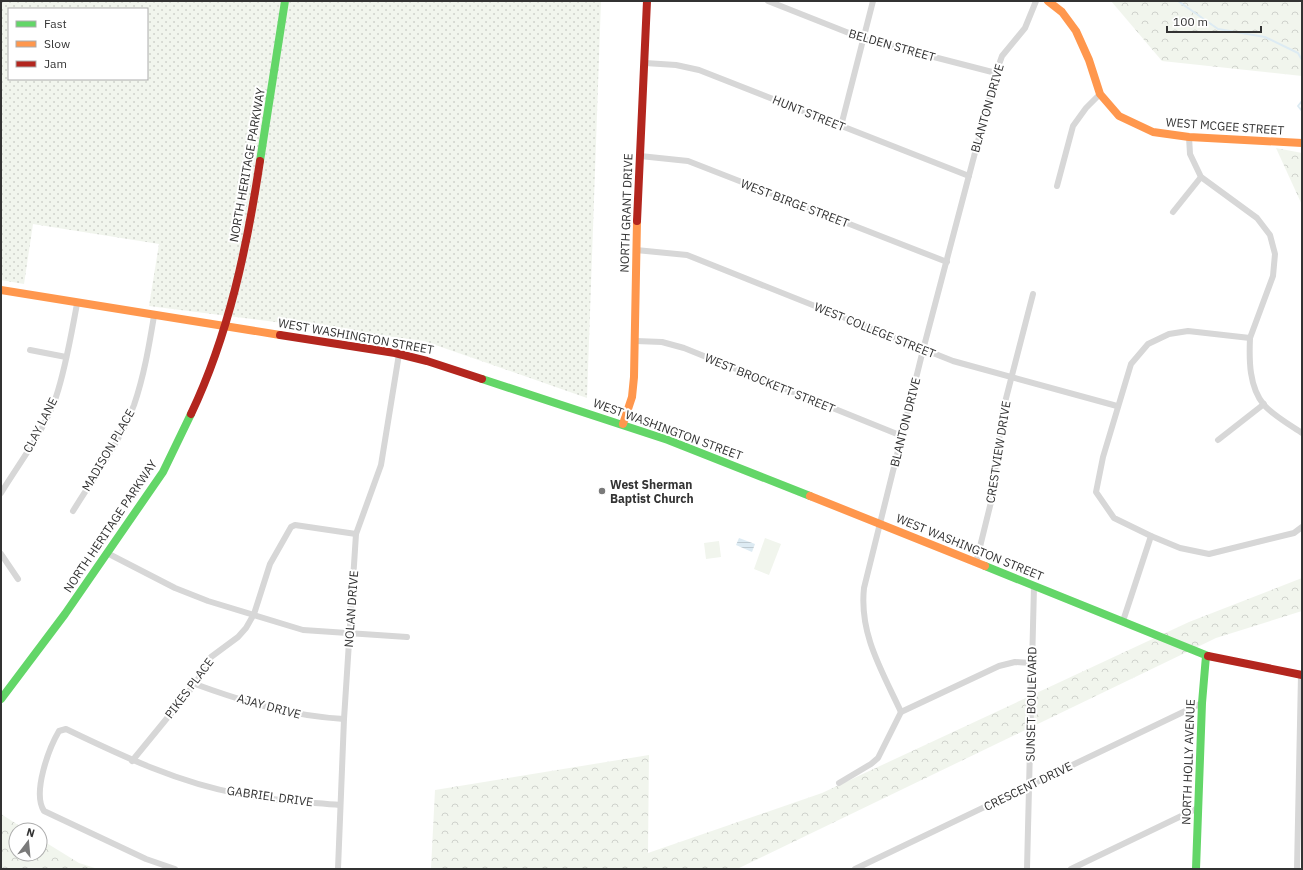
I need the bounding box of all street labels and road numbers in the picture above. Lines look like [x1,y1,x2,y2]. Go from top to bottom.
street label: BELDEN STREET [847,25,937,65]
street label: BLANTON DRIVE [967,62,1007,154]
street label: NORTH HERITAGE PARKWAY [226,87,268,243]
street label: HUNT STREET [770,92,848,134]
street label: WEST MCGEE STREET [1165,114,1285,138]
street label: NORTH GRANT DRIVE [616,153,636,273]
street label: WEST BIRGE STREET [739,175,851,231]
street label: WEST COLLEGE STREET [812,299,938,361]
street label: WEST WASHINGTON STREET [277,315,435,357]
street label: WEST BROCKETT STREET [703,350,837,416]
street label: BLANTON DRIVE [887,376,923,468]
street label: CLAY LANE [20,395,60,455]
street label: WEST WASHINGTON STREET [591,395,745,463]
street label: CRESTVIEW DRIVE [983,400,1013,504]
street label: MADISON PLACE [78,406,138,494]
street label: NORTH HERITAGE PARKWAY [60,457,160,595]
street label: WEST WASHINGTON STREET [894,510,1046,584]
street label: NOLAN DRIVE [341,570,361,648]
street label: SUNSET BOULEVARD [1022,646,1040,762]
street label: PIKES PLACE [161,655,217,721]
street label: AJAY DRIVE [235,690,303,722]
street label: NORTH HOLLY AVENUE [1178,699,1198,825]
street label: CRESCENT DRIVE [981,758,1075,814]
street label: GABRIEL DRIVE [226,783,314,809]

